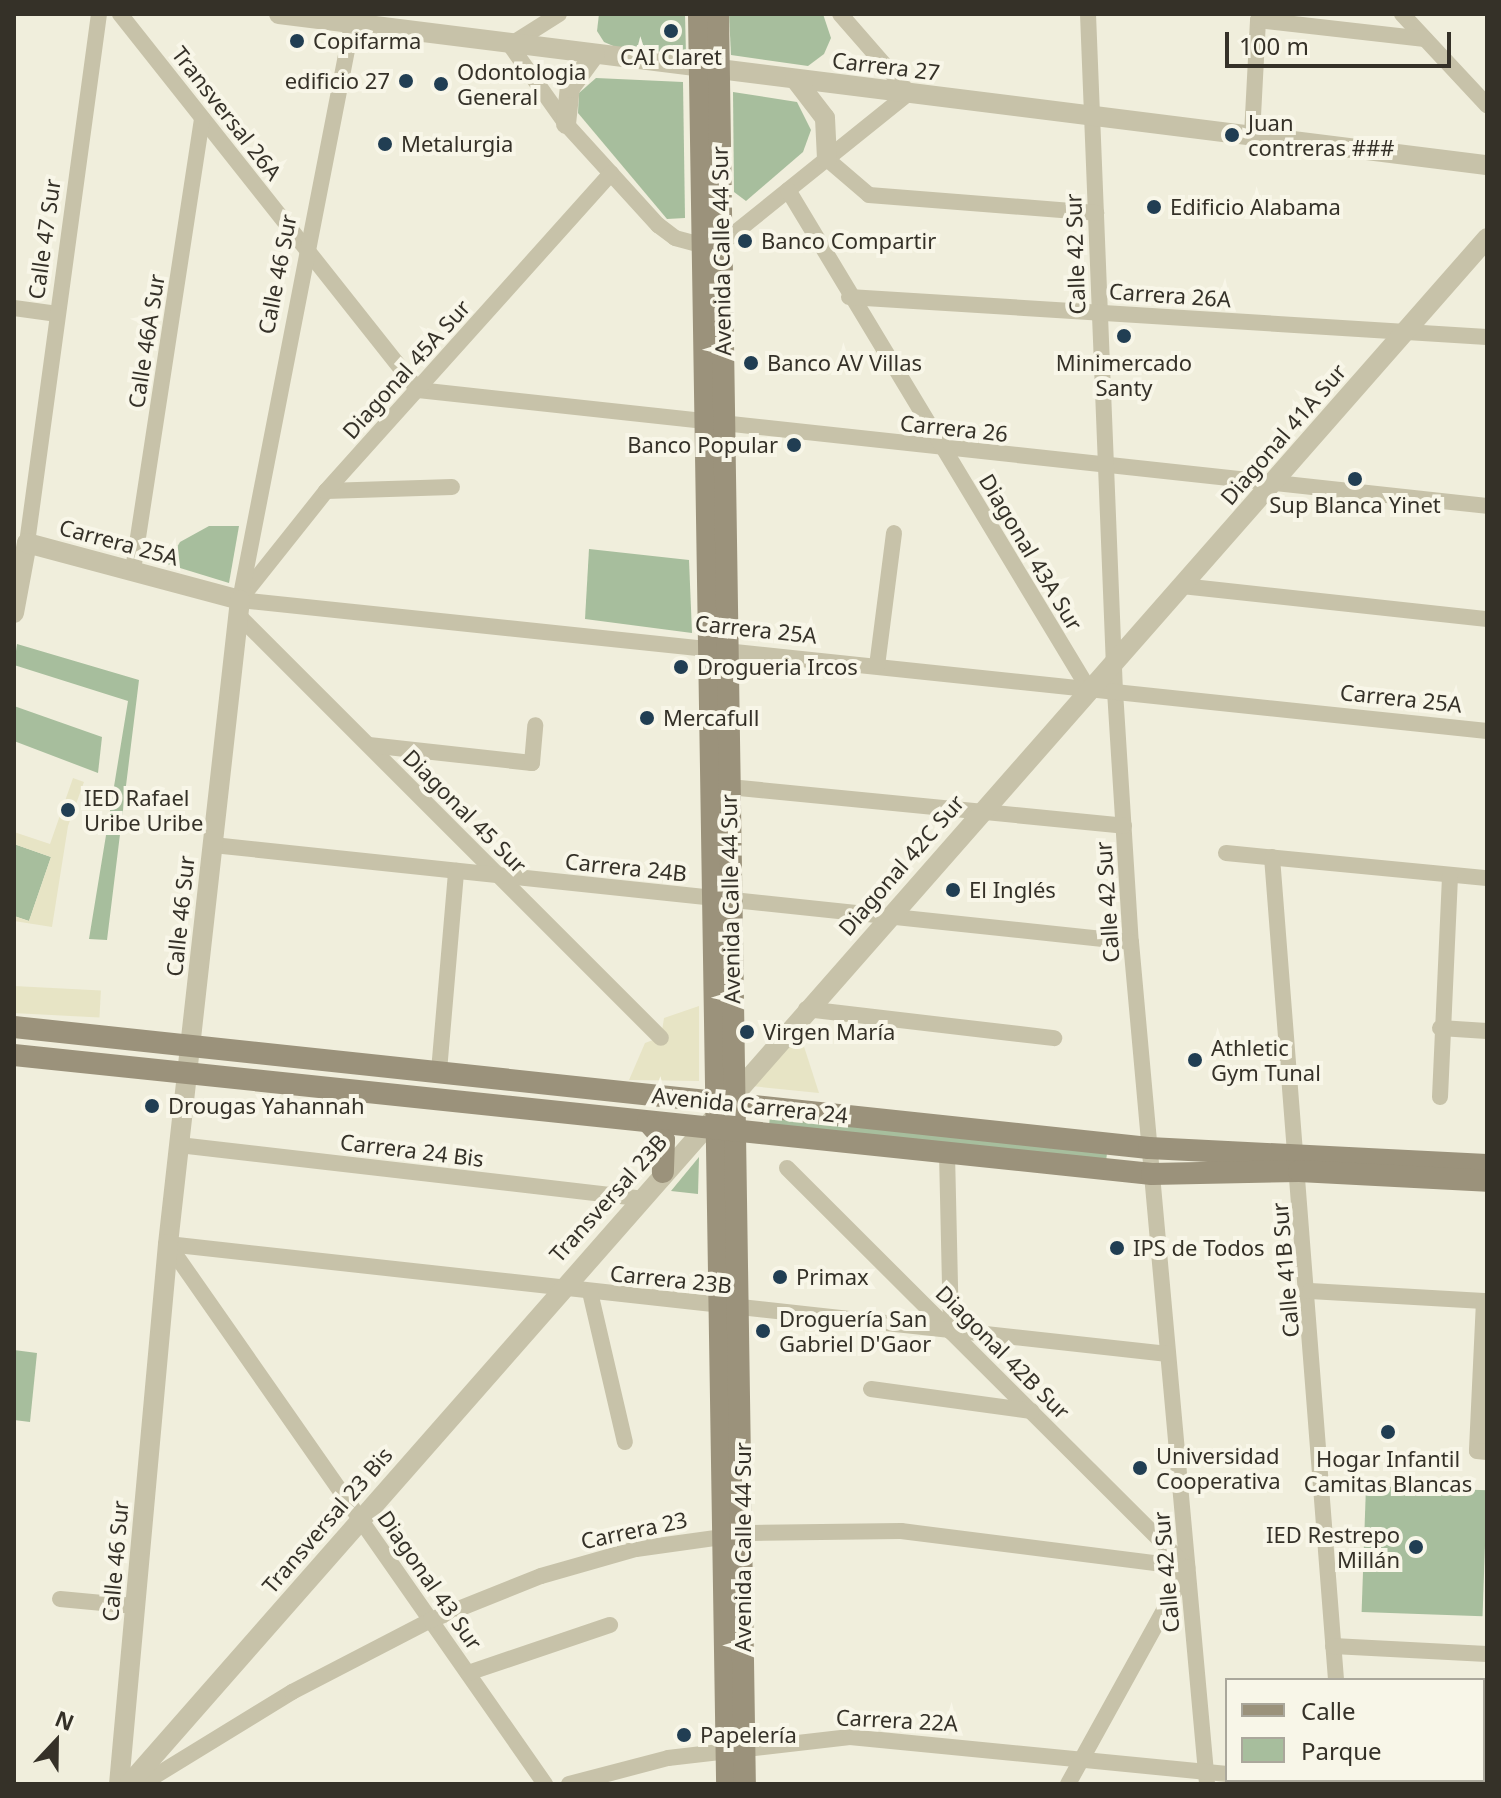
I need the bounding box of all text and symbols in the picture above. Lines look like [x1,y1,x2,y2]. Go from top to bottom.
scale bar [1229,16,1455,66]
marker: CAI Claret [662,22,680,40]
place label: Copifarma [313,28,421,54]
text: 100 m [1239,29,1309,62]
marker: Copifarma [288,32,306,50]
street label: Transversal 26A [167,41,287,185]
place label: CAI Claret [620,44,722,70]
street label: Carrera 27 [831,46,941,86]
place label: Odontologia General [457,58,586,110]
place label: edificio 27 [285,68,390,94]
marker: edificio 27 [397,72,415,90]
marker: Odontologia General [432,75,450,93]
place label: Juan contreras ### [1248,109,1394,160]
marker: Juan contreras ### [1223,126,1241,144]
place label: Metalurgia [401,131,513,157]
marker: Metalurgia [376,135,394,153]
street label: Avenida Calle 44 Sur [706,146,736,356]
street label: Calle 47 Sur [22,177,66,301]
street label: Calle 42 Sur [1060,193,1090,315]
place label: Edificio Alabama [1170,194,1341,220]
marker: Edificio Alabama [1145,198,1163,216]
street label: Calle 46 Sur [252,212,302,336]
place label: Banco Compartir [761,228,936,254]
marker: Banco Compartir [736,232,754,250]
street label: Calle 46A Sur [122,272,170,410]
street label: Carrera 26A [1108,278,1232,312]
street label: Diagonal 45A Sur [337,294,475,444]
marker: Minimercado Santy [1115,327,1133,345]
place label: Minimercado Santy [1056,349,1192,400]
place label: Banco AV Villas [767,350,922,376]
marker: Banco AV Villas [742,354,760,372]
street label: Diagonal 41A Sur [1215,358,1351,510]
street label: Carrera 26 [899,409,1009,447]
place label: Banco Popular [627,432,778,458]
marker: Banco Popular [785,436,803,454]
street label: Diagonal 43A Sur [974,469,1088,635]
marker: Sup Blanca Yinet [1346,470,1364,488]
place label: Sup Blanca Yinet [1269,492,1441,518]
street label: Carrera 25A [57,513,181,571]
street label: Carrera 25A [694,609,818,649]
place label: Drogueria Ircos [697,654,858,680]
marker: Drogueria Ircos [672,658,690,676]
street label: Carrera 25A [1339,678,1463,718]
place label: Mercafull [663,705,759,731]
marker: Mercafull [638,709,656,727]
street label: Diagonal 45 Sur [398,744,532,878]
place label: IED Rafael Uribe Uribe [84,784,203,836]
street label: Diagonal 42C Sur [833,789,969,941]
street label: Avenida Calle 44 Sur [715,794,745,1004]
marker: IED Rafael Uribe Uribe [59,801,77,819]
street label: Calle 42 Sur [1090,841,1124,963]
street label: Carrera 24B [564,847,688,887]
street label: Calle 46 Sur [161,854,199,978]
place label: El Inglés [969,877,1056,903]
marker: El Inglés [944,881,962,899]
place label: Virgen María [763,1019,895,1045]
marker: Virgen María [738,1023,756,1041]
place label: Athletic Gym Tunal [1211,1034,1321,1086]
marker: Athletic Gym Tunal [1186,1051,1204,1069]
street label: Avenida Carrera 24 [651,1082,849,1128]
place label: Drougas Yahannah [168,1093,365,1119]
marker: Drougas Yahannah [143,1097,161,1115]
street label: Carrera 24 Bis [339,1128,485,1172]
street label: Transversal 23B [544,1129,672,1267]
street label: Calle 41B Sur [1266,1201,1304,1339]
place label: IPS de Todos [1133,1235,1265,1261]
marker: IPS de Todos [1108,1239,1126,1257]
street label: Carrera 23B [609,1259,733,1299]
place label: Primax [796,1264,869,1290]
marker: Primax [771,1268,789,1286]
street label: Diagonal 42B Sur [931,1280,1075,1424]
place label: Droguería San Gabriel D'Gaor [779,1305,931,1356]
marker: Droguería San Gabriel D'Gaor [754,1322,772,1340]
marker: Hogar Infantil Camitas Blancas [1379,1423,1397,1441]
street label: Transversal 23 Bis [256,1442,398,1598]
street label: Avenida Calle 44 Sur [730,1442,756,1652]
place label: Universidad Cooperativa [1156,1442,1281,1494]
place label: Hogar Infantil Camitas Blancas [1304,1445,1472,1496]
marker: Universidad Cooperativa [1131,1459,1149,1477]
street label: Calle 46 Sur [97,1499,133,1623]
street label: Diagonal 43 Sur [372,1505,488,1655]
street label: Carrera 23 [578,1506,690,1554]
street label: Calle 42 Sur [1148,1510,1184,1634]
place label: IED Restrepo Millán [1266,1521,1400,1572]
marker: IED Restrepo Millán [1407,1538,1425,1556]
legend [1225,1678,1485,1782]
text: Calle [1301,1694,1356,1727]
north arrow [16,1702,96,1782]
text: N [51,1702,79,1737]
street label: Carrera 22A [835,1704,959,1736]
place label: Papelería [700,1722,797,1748]
marker: Papelería [675,1726,693,1744]
text: Parque [1301,1734,1382,1767]

